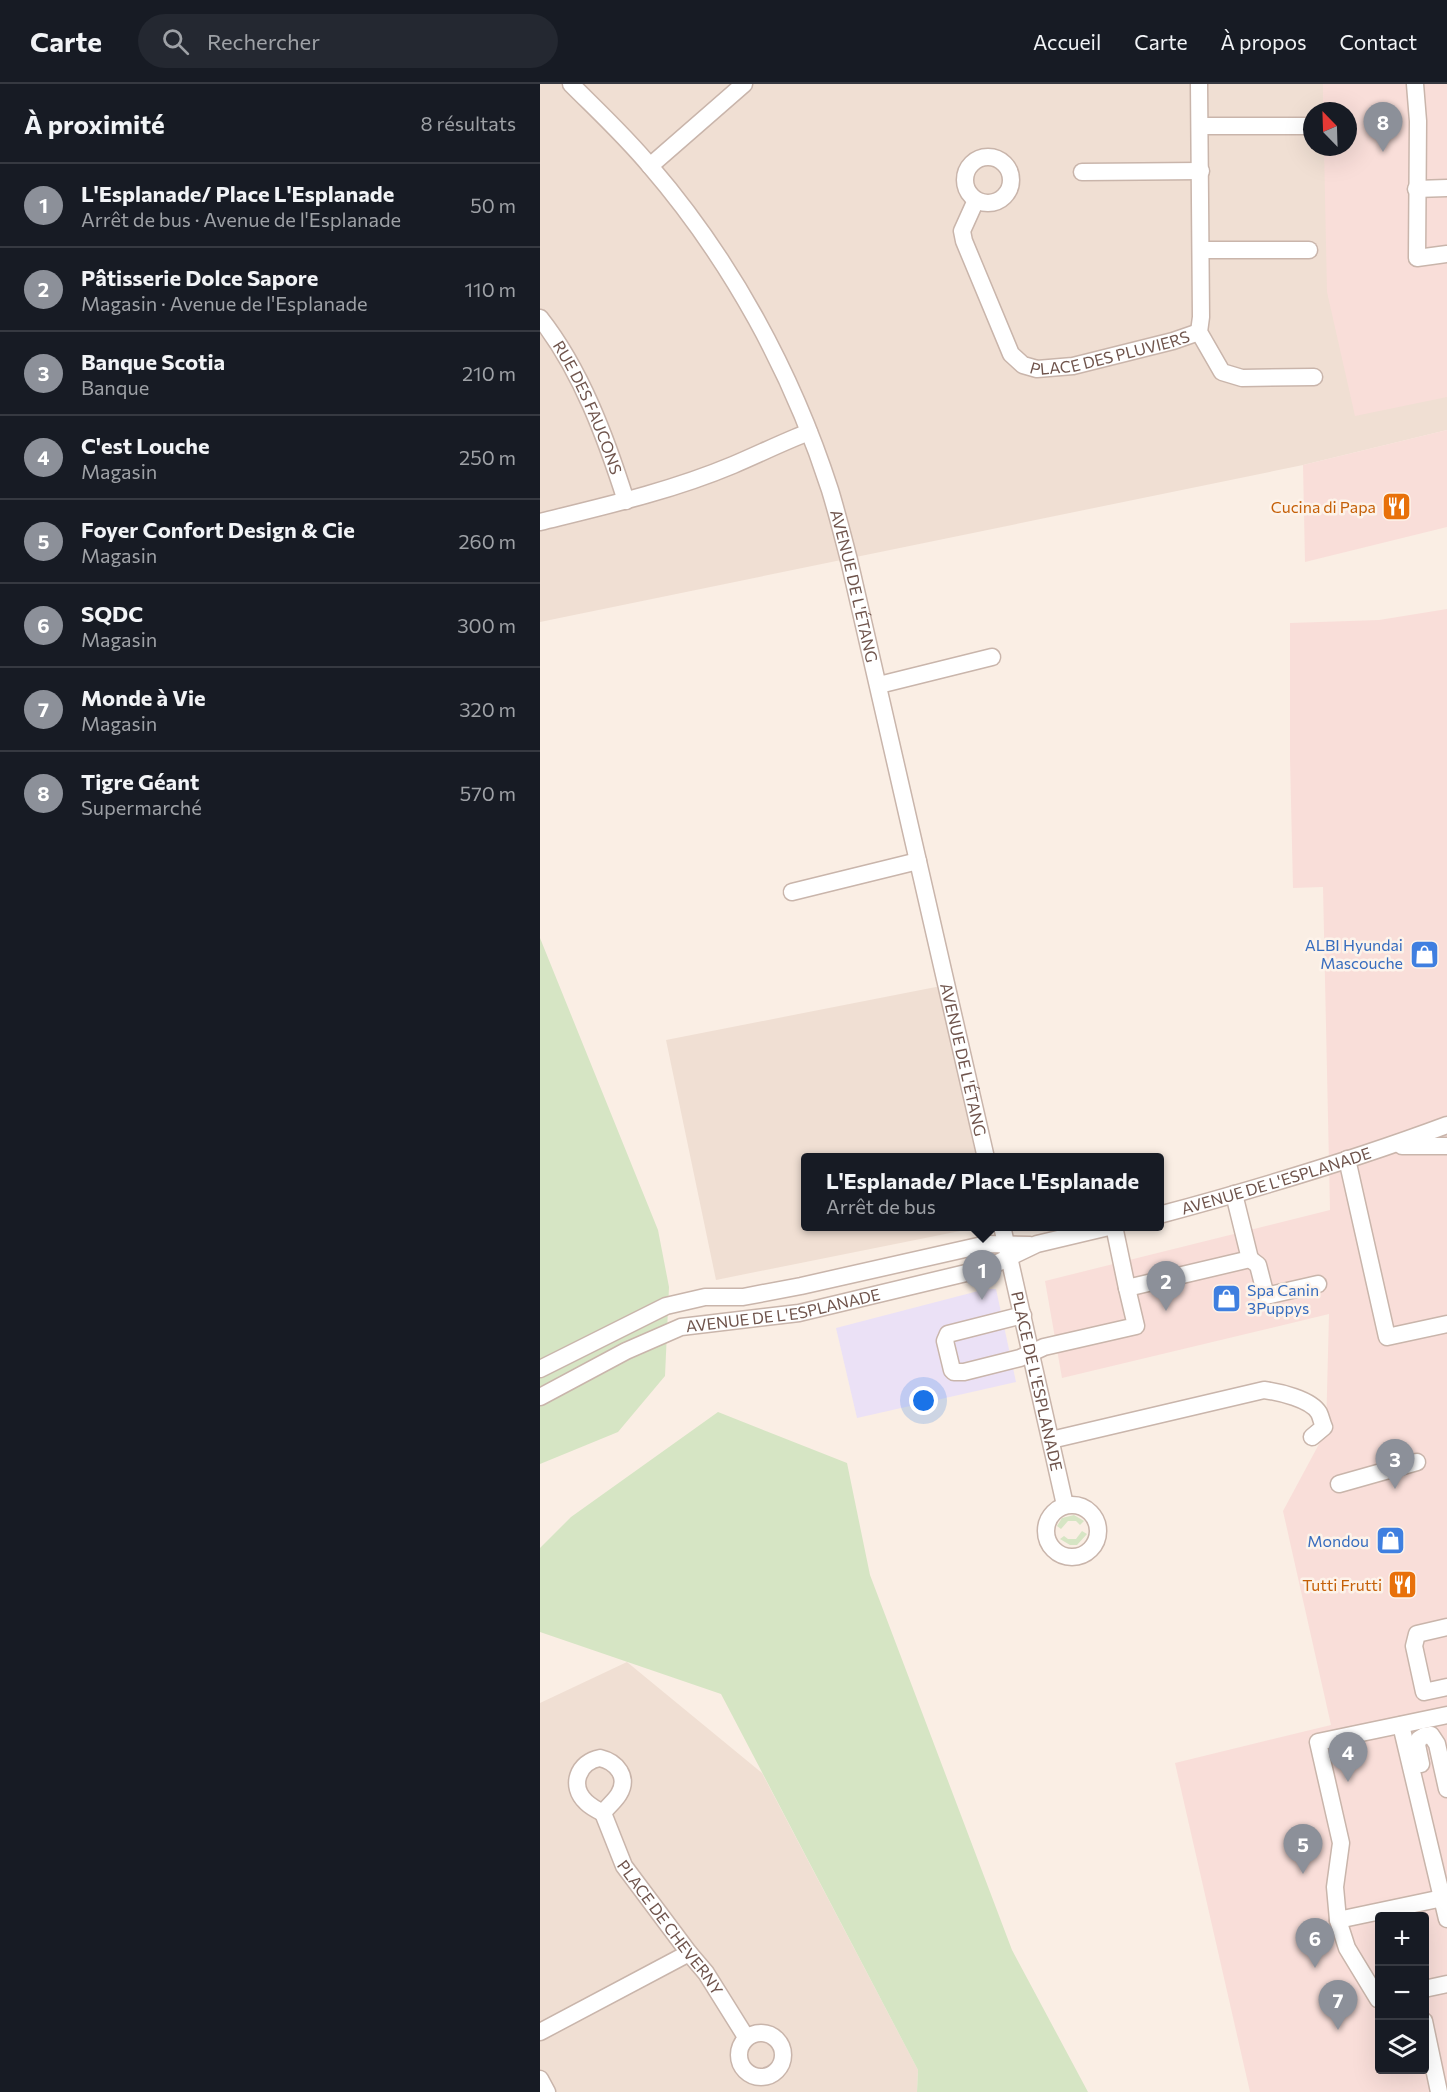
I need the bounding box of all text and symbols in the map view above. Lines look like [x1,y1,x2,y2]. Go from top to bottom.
search box [138,14,558,68]
text: Carte [30,24,102,58]
icon: search [159,25,192,58]
text: Rechercher [207,28,320,55]
text: Accueil [1033,29,1101,54]
text: Carte [1134,29,1188,54]
text: À propos [1221,29,1306,54]
text: Contact [1339,29,1417,54]
north arrow [1303,102,1357,156]
pin: 8 [1364,103,1402,152]
text: À proximité [24,108,165,139]
text: 8 résultats [421,111,516,135]
text: L'Esplanade/ Place L'Esplanade [81,180,394,207]
text: 1 [39,193,48,217]
text: 50 m [470,193,516,217]
text: Arrêt de bus · Avenue de l'Esplanade [81,207,401,231]
text: Pâtisserie Dolce Sapore [81,264,318,291]
text: 2 [38,277,49,301]
text: 110 m [465,277,516,301]
text: Magasin · Avenue de l'Esplanade [81,291,368,315]
street label: PLACE DES PLUVIERS [1028,326,1192,379]
street label: RUE DES FAUCONS [550,337,627,477]
text: Banque Scotia [81,348,225,375]
text: 3 [38,361,49,385]
text: 210 m [462,361,516,385]
text: Banque [81,375,149,399]
text: C'est Louche [81,432,210,459]
text: 4 [37,445,50,469]
text: 250 m [459,445,516,469]
text: Magasin [81,459,157,483]
restaurant icon: Cucina di Papa [1381,491,1413,523]
place label: Cucina di Papa [1271,497,1376,516]
street label: AVENUE DE L'ÉTANG [827,507,882,664]
text: Foyer Confort Design & Cie [81,516,355,543]
text: 5 [38,529,49,553]
text: 260 m [458,529,516,553]
text: Magasin [81,543,157,567]
text: SQDC [81,600,143,627]
text: 6 [37,613,50,637]
text: 300 m [457,613,516,637]
text: Magasin [81,627,157,651]
text: Monde à Vie [81,684,206,711]
text: 7 [38,697,49,721]
text: 320 m [459,697,516,721]
text: Magasin [81,711,157,735]
text: Tigre Géant [81,768,199,795]
text: 8 [37,781,50,805]
text: 570 m [460,781,516,805]
text: Supermarché [81,795,202,819]
place label: ALBI Hyundai Mascouche [1305,935,1403,972]
shop icon: ALBI Hyundai Mascouche [1408,938,1440,970]
street label: AVENUE DE L'ÉTANG [937,981,991,1138]
street label: AVENUE DE L'ESPLANADE [1179,1143,1373,1218]
popup [801,1153,1164,1231]
text: L'Esplanade/ Place L'Esplanade [826,1167,1139,1194]
text: Arrêt de bus [826,1194,936,1218]
pin: 1 [962,1250,1002,1300]
pin: 2 [1146,1262,1186,1311]
place label: Spa Canin 3Puppys [1247,1280,1319,1317]
shop icon: Spa Canin 3Puppys [1210,1283,1242,1315]
street label: AVENUE DE L'ESPLANADE [685,1284,882,1335]
street label: PLACE DE L'ESPLANADE [1008,1289,1067,1473]
your location [909,1386,938,1415]
pin: 3 [1376,1440,1414,1489]
shop icon: Mondou [1374,1525,1406,1557]
place label: Mondou [1307,1531,1369,1550]
restaurant icon: Tutti Frutti [1387,1569,1419,1601]
place label: Tutti Frutti [1302,1575,1382,1594]
pin: 4 [1328,1732,1368,1782]
pin: 5 [1284,1824,1323,1874]
street label: PLACE DE CHEVERNY [614,1856,728,1999]
map controls [1375,1912,1429,2074]
button: + [1375,1912,1429,1966]
pin: 6 [1296,1918,1334,1968]
button: − [1375,1966,1429,2020]
pin: 7 [1318,1980,1358,2030]
button: layers [1375,2020,1429,2074]

